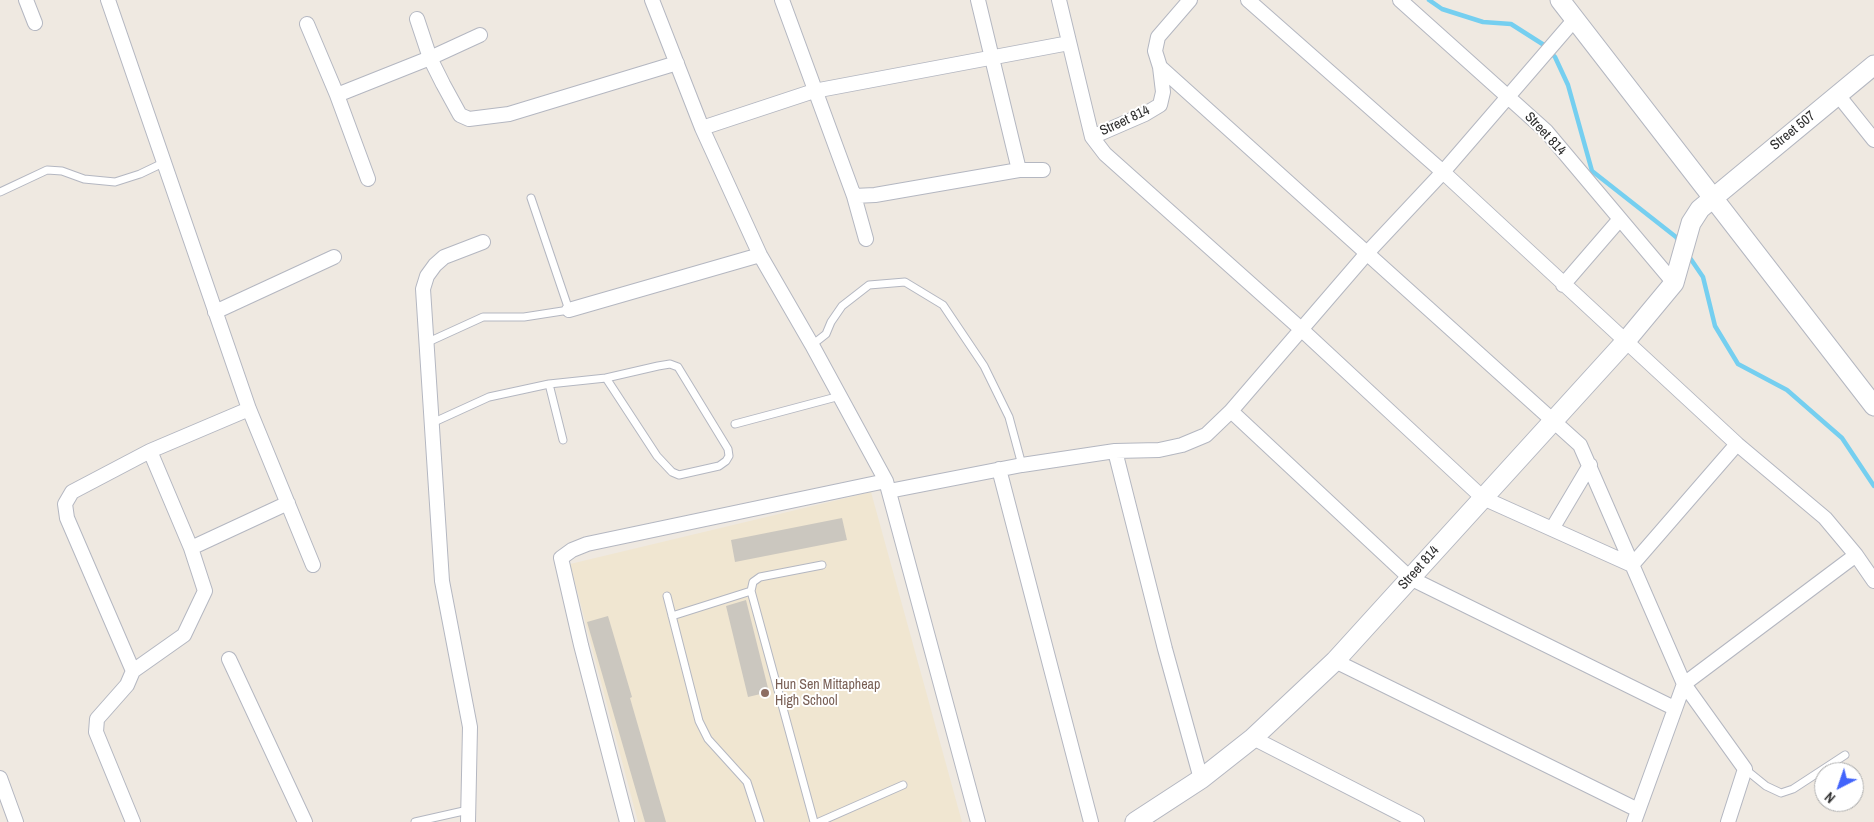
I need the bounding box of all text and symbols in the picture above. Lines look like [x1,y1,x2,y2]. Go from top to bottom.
street label: Street 814 [1097,102,1153,140]
street label: Street 507 [1767,108,1819,154]
street label: Street 814 [1521,109,1569,159]
street label: Street 814 [1395,543,1443,593]
place label: Hun Sen Mittapheap High School [775,677,880,710]
marker: Hun Sen Mittapheap High School [759,687,771,699]
north arrow [1814,762,1864,812]
text: N [1821,788,1839,807]

